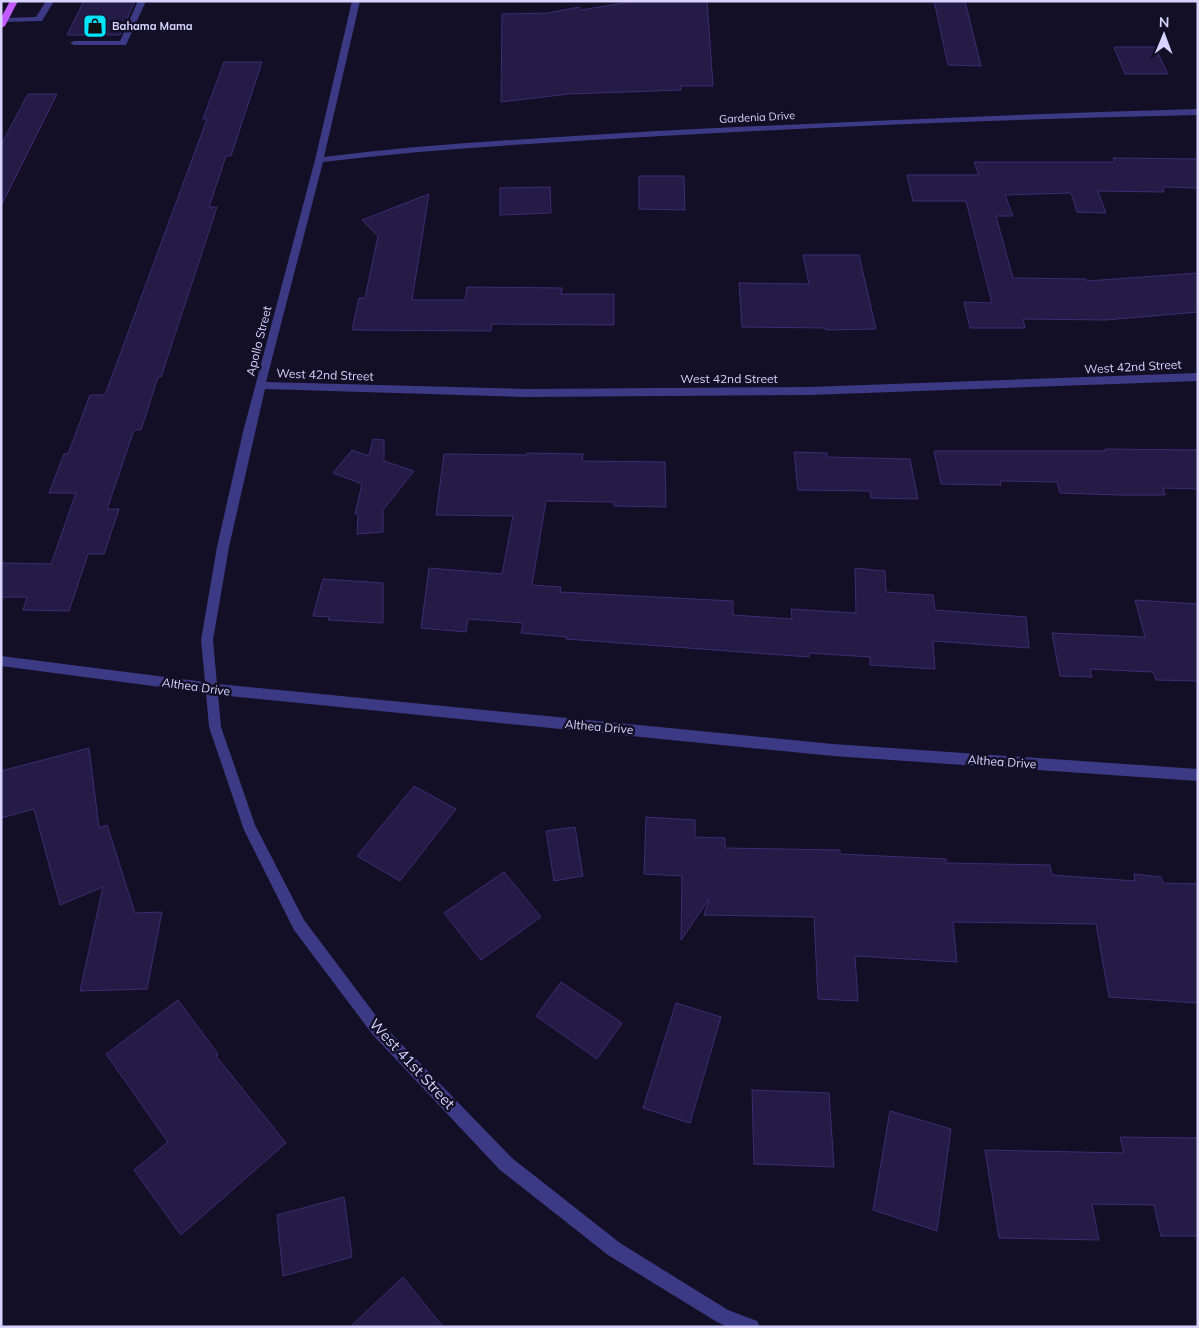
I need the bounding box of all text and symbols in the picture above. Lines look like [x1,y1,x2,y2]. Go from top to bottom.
north arrow [1139,10,1189,60]
shop icon: Bahama Mama [82,13,108,39]
text: N [1159,13,1170,31]
place label: Bahama Mama [112,19,193,33]
street label: Gardenia Drive [719,108,795,126]
street label: Apollo Street [243,304,274,378]
street label: West 42nd Street [1084,356,1182,377]
street label: West 42nd Street [276,365,374,384]
street label: West 42nd Street [680,371,778,386]
street label: Althea Drive [161,674,231,699]
street label: Althea Drive [564,716,634,737]
street label: Althea Drive [967,752,1037,771]
street label: West 41st Street [366,1015,459,1113]

